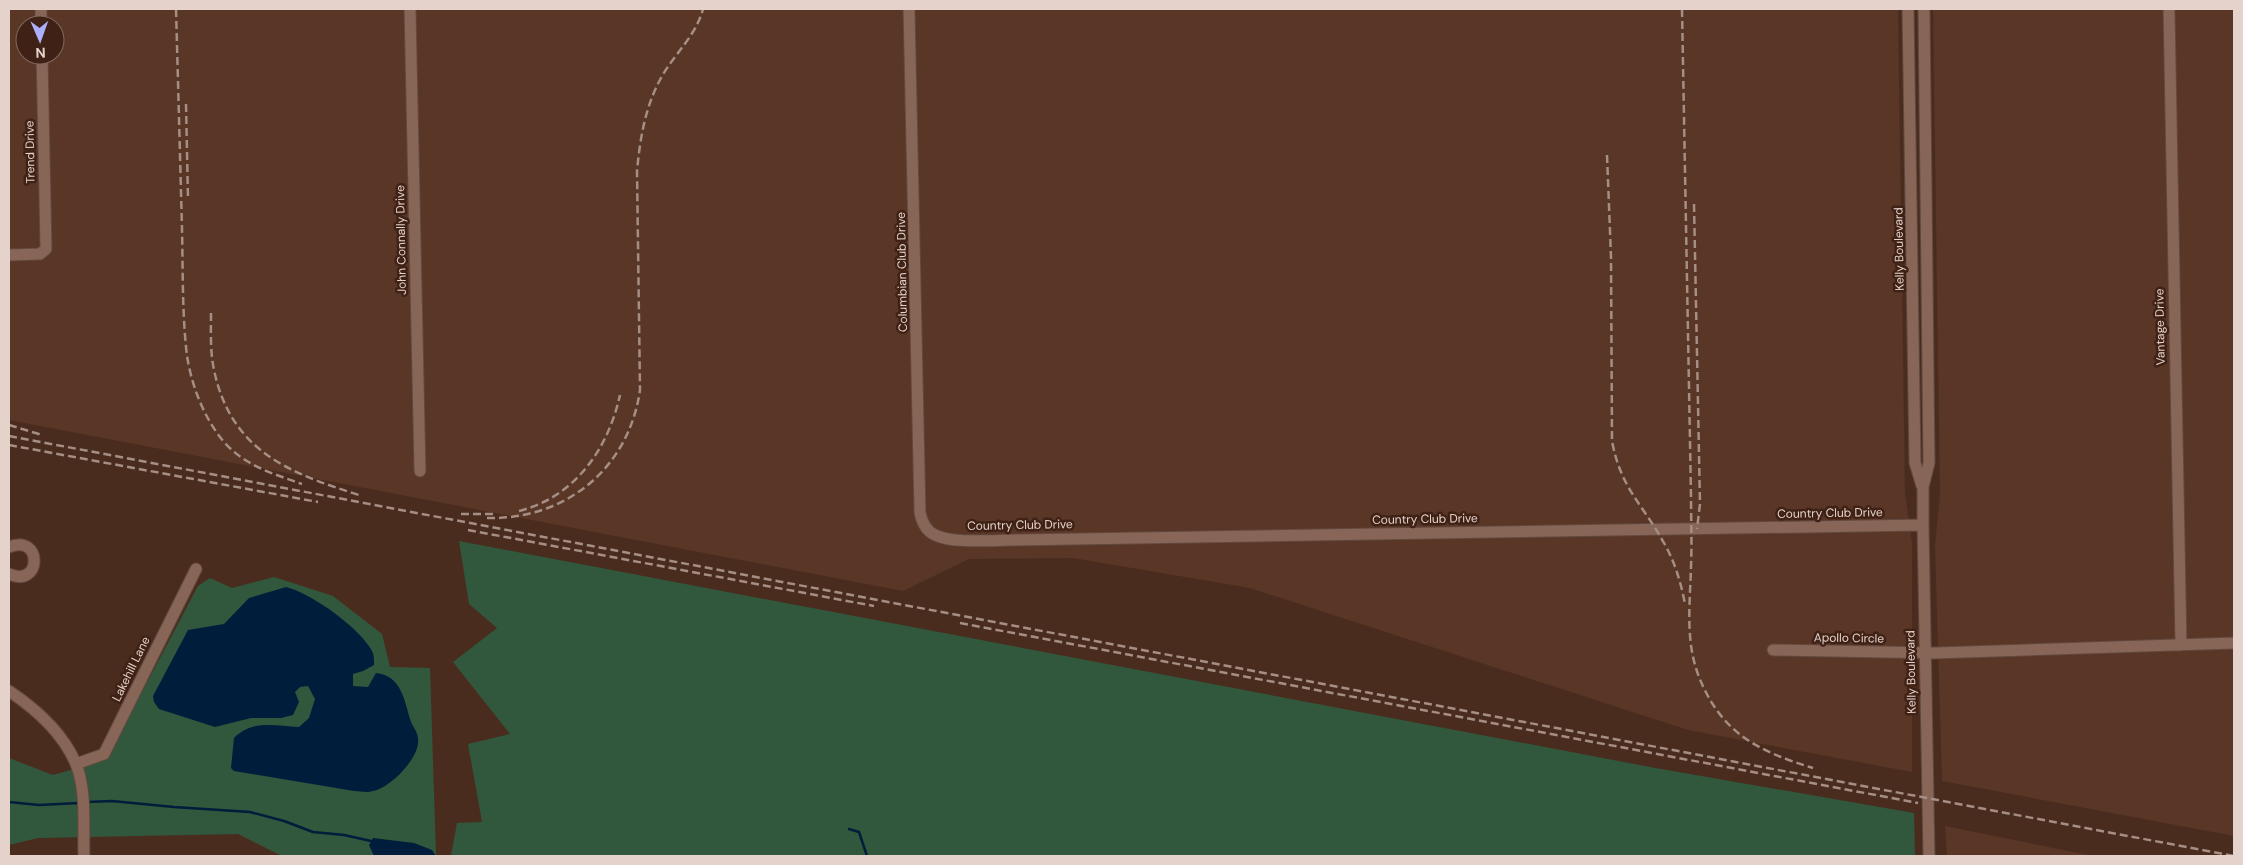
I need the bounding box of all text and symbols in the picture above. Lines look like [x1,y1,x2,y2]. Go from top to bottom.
north arrow [15,15,65,65]
text: N [35,44,46,62]
street label: Trend Drive [21,120,39,184]
street label: John Connally Drive [392,185,410,295]
street label: Kelly Boulevard [1890,207,1908,291]
street label: Columbian Club Drive [893,212,911,332]
street label: Vantage Drive [2151,288,2169,366]
street label: Country Club Drive [1777,504,1883,522]
street label: Country Club Drive [1372,510,1478,528]
street label: Country Club Drive [967,516,1073,534]
street label: Apollo Circle [1814,629,1884,647]
street label: Kelly Boulevard [1902,630,1920,714]
street label: Lakehill Lane [108,634,154,704]

